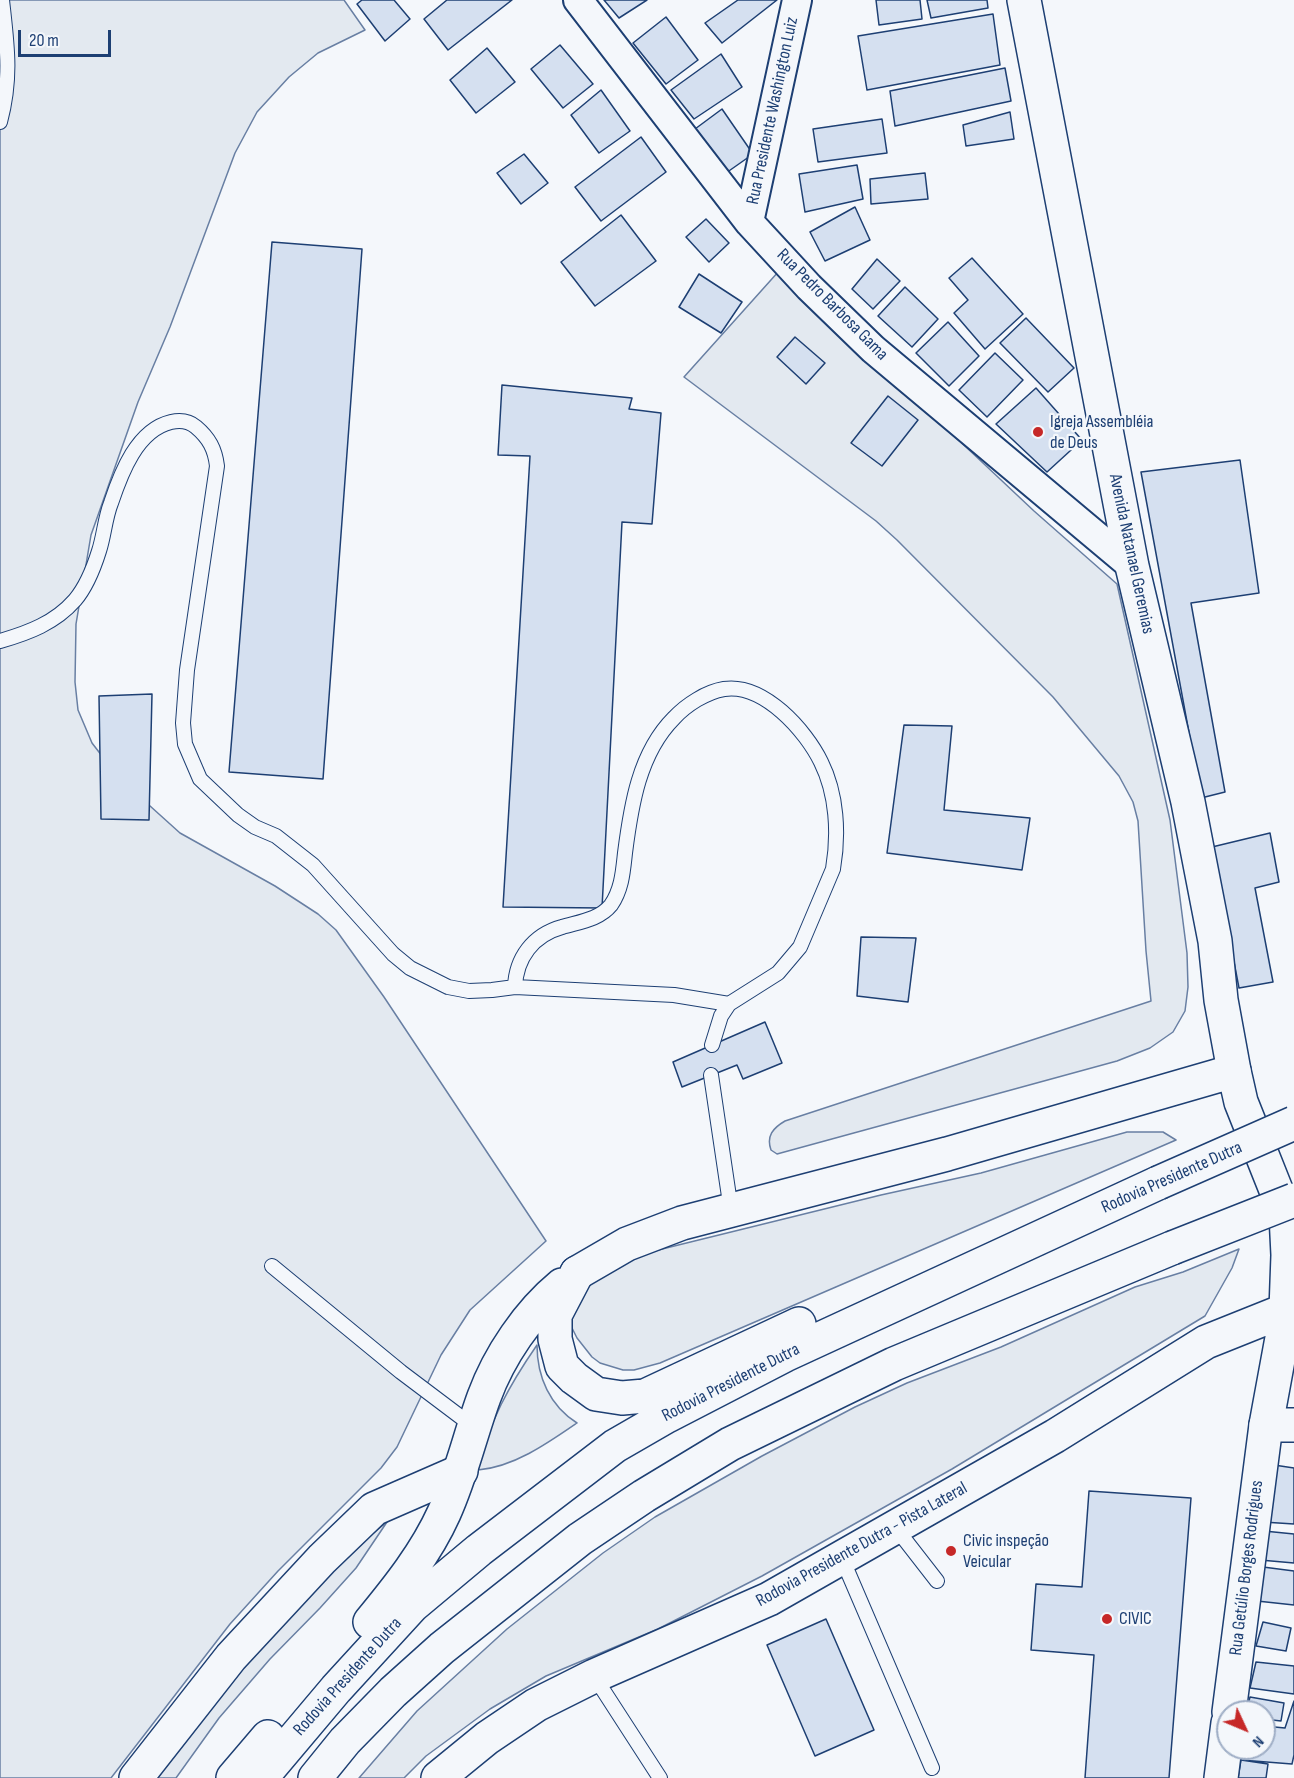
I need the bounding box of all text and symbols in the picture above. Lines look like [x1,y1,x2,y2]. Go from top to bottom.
street label: Rua Presidente Washington Luiz [743,15,803,207]
scale bar [21,18,114,56]
text: 20 m [29,30,59,51]
street label: Rua Pedro Barbosa Gama [772,245,892,365]
place label: Igreja Assembléia de Deus [1050,411,1154,454]
marker: Igreja Assembléia de Deus [1031,425,1045,439]
street label: Avenida Natanael Geremias [1103,472,1159,636]
street label: Rodovia Presidente Dutra [1098,1137,1246,1219]
street label: Rodovia Presidente Dutra [659,1339,803,1427]
street label: Rodovia Presidente Dutra - Pista Lateral [753,1478,971,1612]
street label: Rua Getúlio Borges Rodrigues [1226,1479,1268,1657]
place label: Civic inspeção Veicular [963,1530,1049,1572]
marker: Civic inspeção Veicular [944,1544,958,1558]
place label: CIVIC [1119,1608,1152,1630]
marker: CIVIC [1100,1612,1114,1626]
street label: Rodovia Presidente Dutra [289,1613,407,1741]
north arrow [1216,1700,1276,1760]
text: N [1248,1732,1268,1751]

